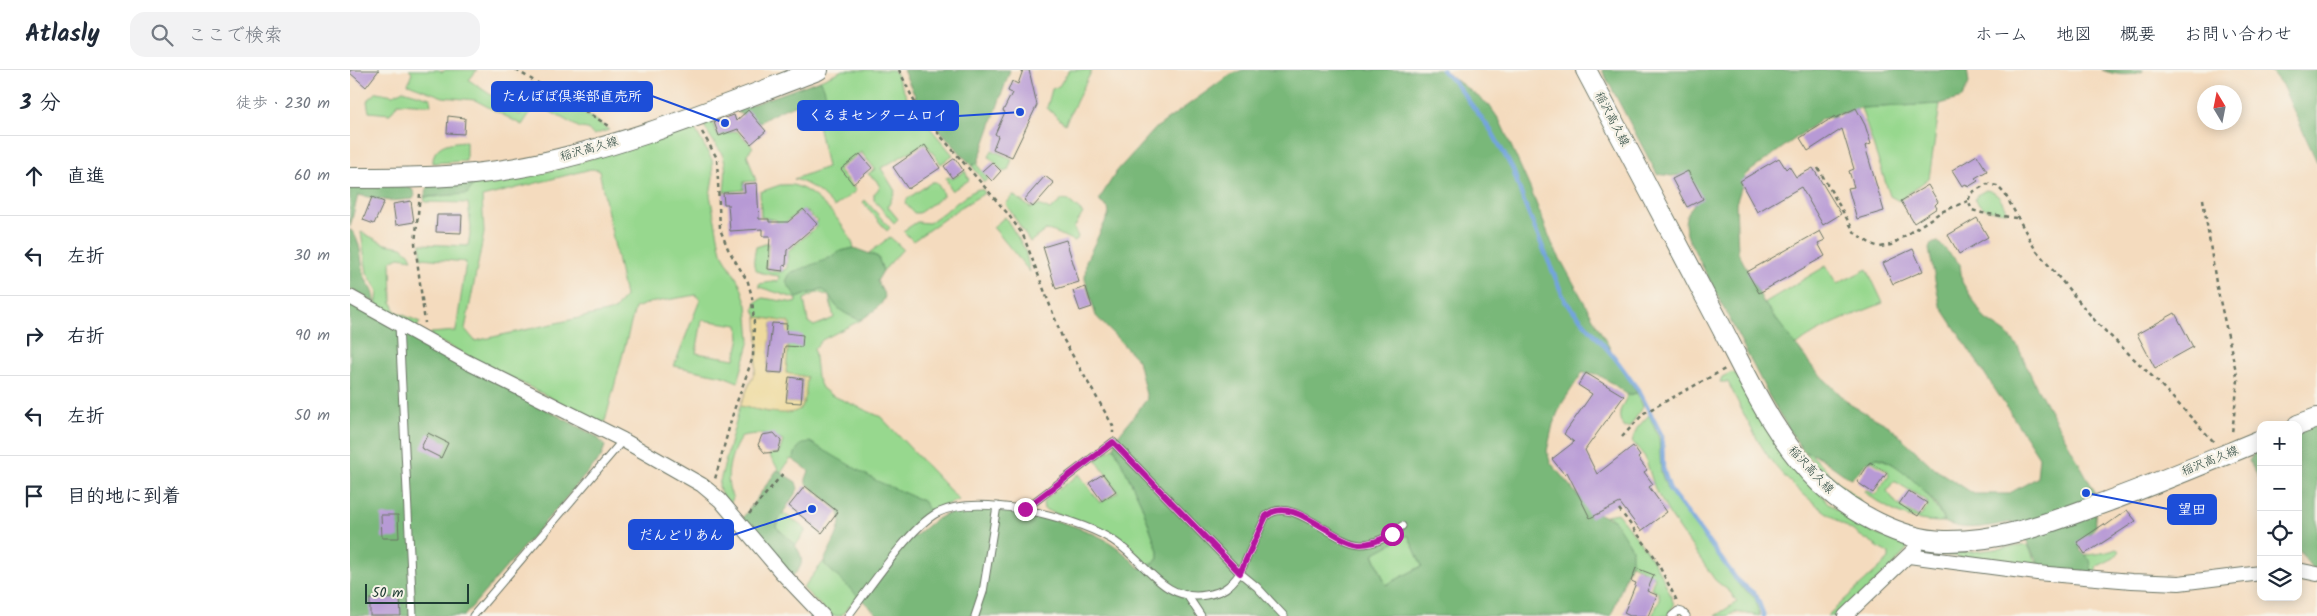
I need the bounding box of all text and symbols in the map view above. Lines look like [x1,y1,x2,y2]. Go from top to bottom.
search box [130,12,480,57]
text: Atlasly [25,15,100,54]
icon: search [148,21,176,49]
text: ここで検索 [188,21,283,51]
text: ホーム [1975,21,2028,50]
text: 地図 [2056,21,2092,50]
text: 概要 [2120,21,2156,50]
text: お問い合わせ [2184,21,2292,50]
callout: たんぽぽ倶楽部直売所 [492,82,652,111]
north arrow [2197,85,2242,130]
text: たんぽぽ倶楽部直売所 [502,86,642,108]
text: 3 分 [20,87,61,120]
street label: 稲沢高久線 [1590,88,1634,150]
text: 徒歩 · 230 m [236,91,330,116]
callout: くるまセンタームロイ [798,101,958,130]
text: くるまセンタームロイ [808,105,948,127]
street label: 稲沢高久線 [558,132,620,166]
icon: ahead [20,162,48,190]
text: 直進 [67,162,105,192]
text: 60 m [294,163,330,188]
icon: left [20,242,48,270]
text: 左折 [67,242,105,272]
text: 30 m [294,243,330,268]
icon: right [20,322,48,350]
text: 右折 [67,322,105,352]
text: 90 m [295,323,330,348]
icon: left [20,402,48,430]
text: 左折 [67,402,105,432]
text: 50 m [294,403,330,428]
map controls [2257,421,2302,601]
button: + [2257,421,2302,466]
street label: 稲沢高久線 [2179,441,2241,481]
street label: 稲沢高久線 [1784,442,1838,498]
button: − [2257,466,2302,511]
icon: arrive [20,482,48,510]
text: 目的地に到着 [67,482,181,512]
callout: 望田 [2168,495,2216,524]
route end [1014,498,1037,521]
text: 望田 [2178,499,2206,521]
button: locate [2257,511,2302,556]
callout: だんどりあん [629,520,733,549]
route start [1381,523,1404,546]
text: だんどりあん [639,525,723,547]
button: layers [2257,556,2302,601]
scale bar [365,581,469,604]
text: 50 m [372,582,403,604]

